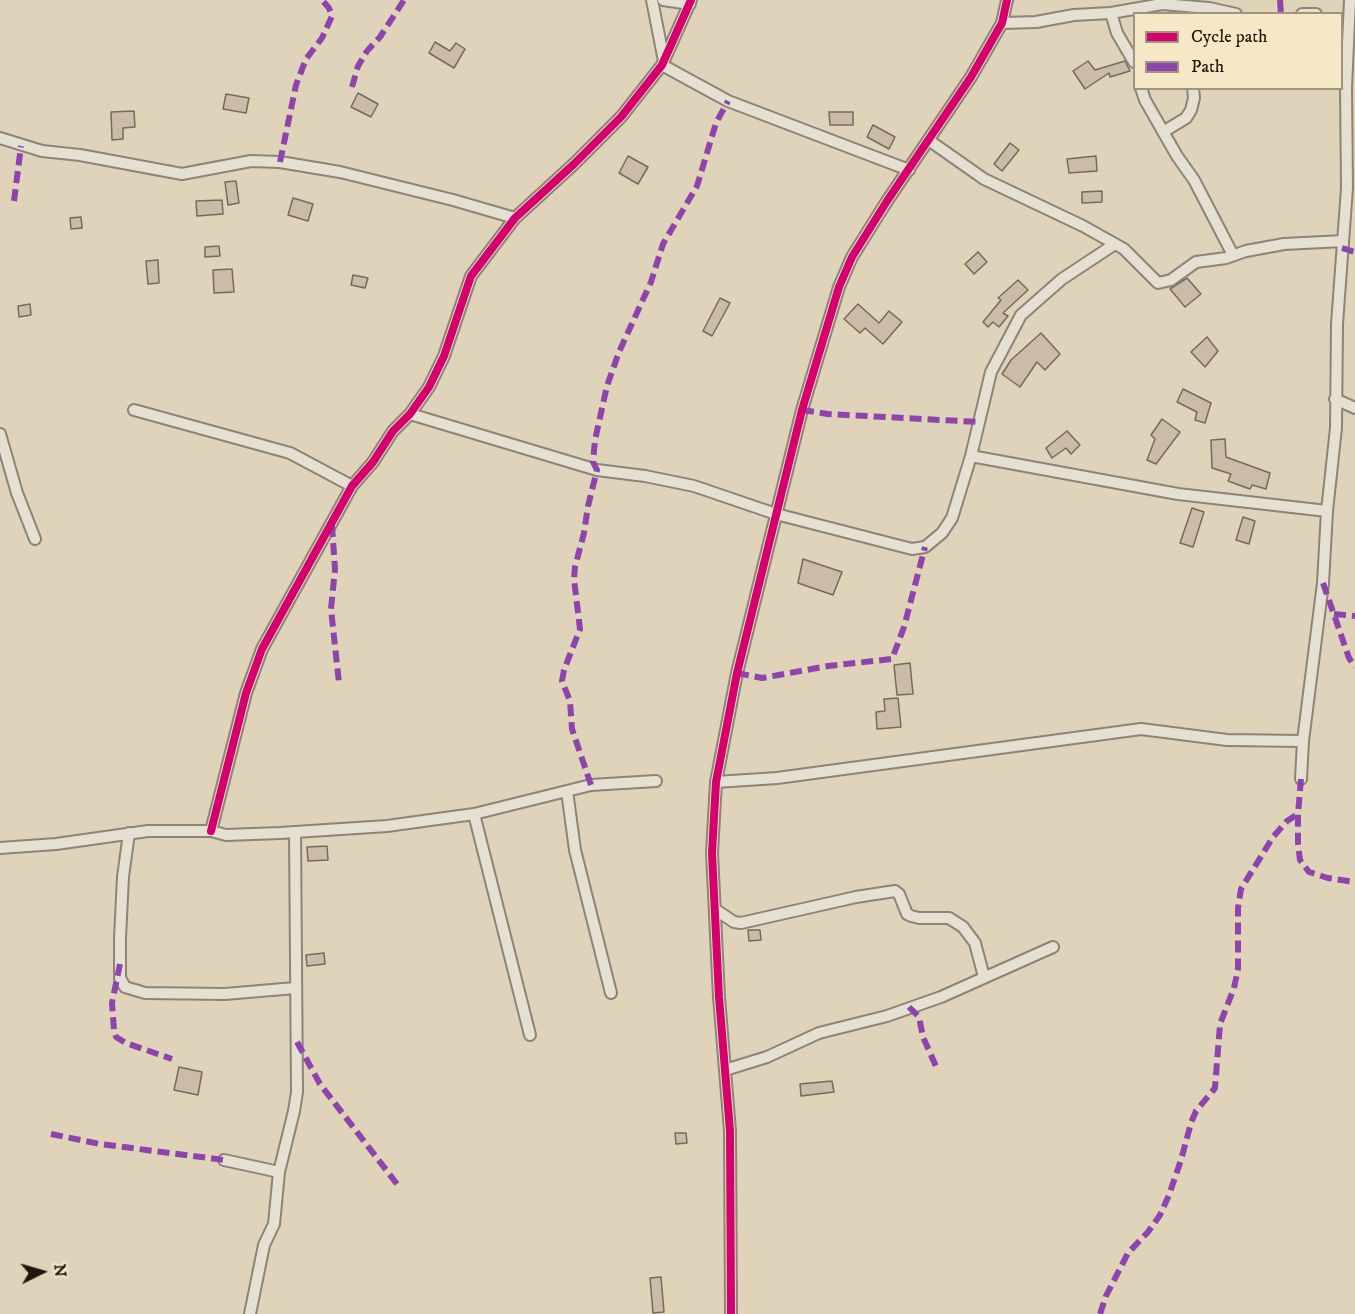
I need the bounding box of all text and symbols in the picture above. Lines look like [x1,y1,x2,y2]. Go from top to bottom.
legend [1133,12,1343,90]
text: Cycle path [1191,26,1268,48]
text: Path [1191,56,1224,78]
north arrow [12,1242,72,1302]
text: N [49,1263,70,1278]

